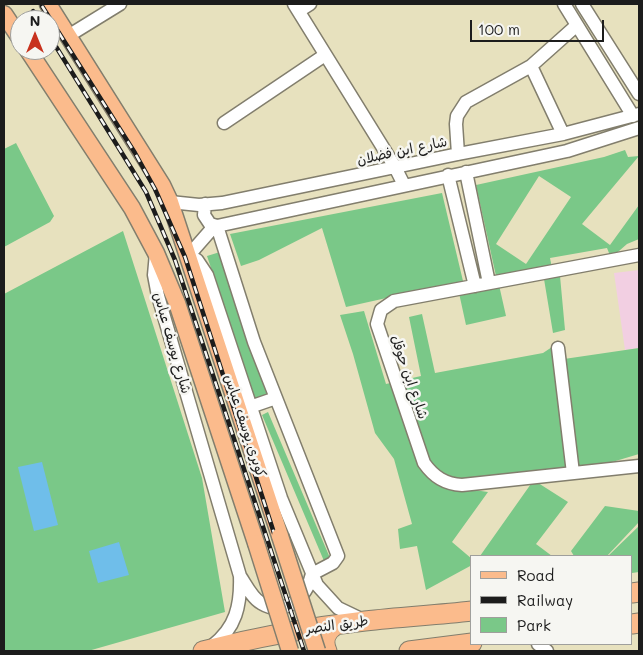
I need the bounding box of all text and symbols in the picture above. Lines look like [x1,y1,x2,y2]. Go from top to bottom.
north arrow [10,10,60,60]
scale bar [473,10,607,42]
text: N [30,11,40,30]
text: 100 m [478,19,520,39]
street label: شارع ابن فضلان [355,133,449,169]
street label: شارع يوسف عباس [149,290,195,396]
street label: شارع ابن حوقل [387,333,431,421]
street label: كوبرى يوسف عباس [220,372,270,480]
legend [470,555,633,645]
text: Road [517,565,554,585]
text: Railway [517,590,573,610]
street label: طريق النصر [305,612,369,638]
text: Park [517,615,551,635]

